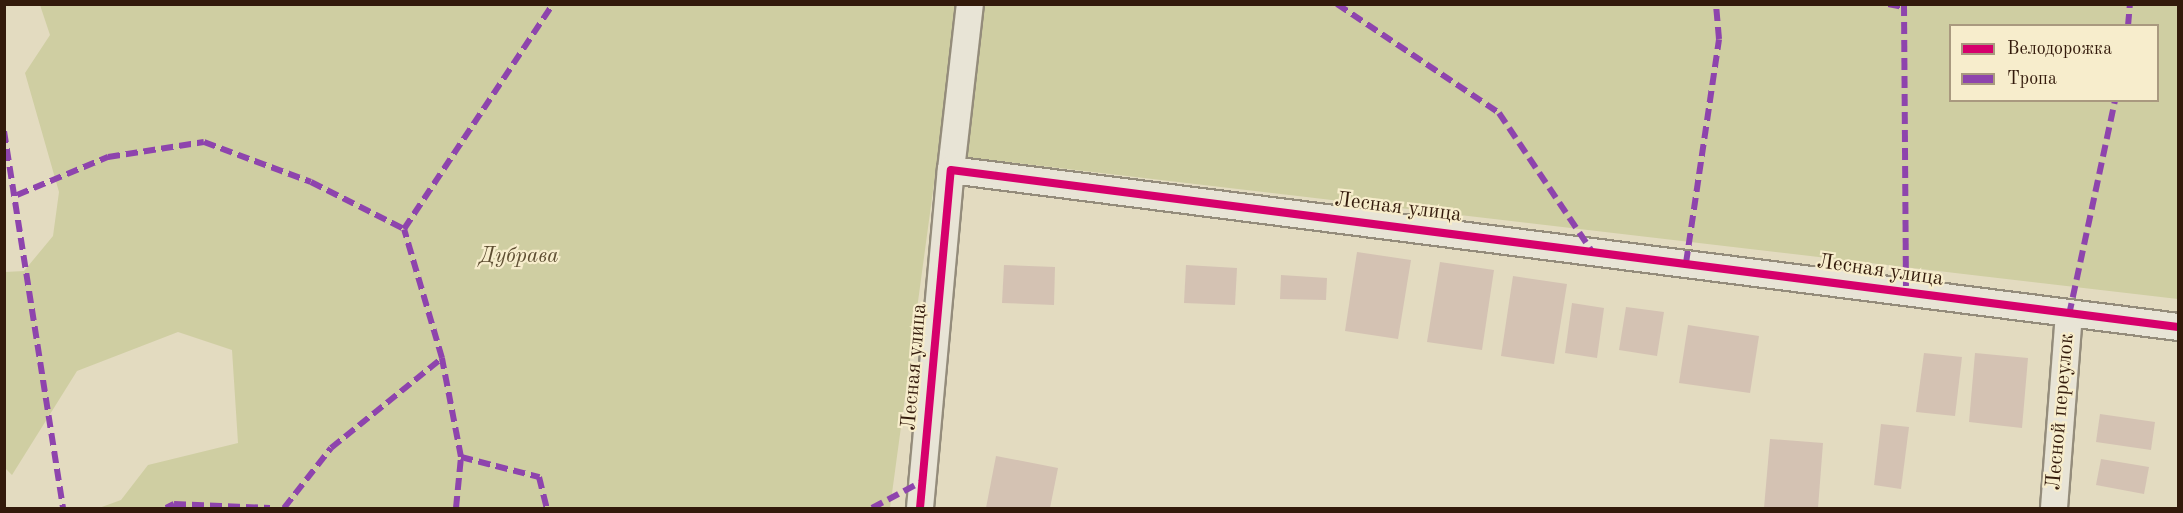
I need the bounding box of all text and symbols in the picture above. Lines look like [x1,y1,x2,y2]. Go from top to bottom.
legend [1949,24,2159,102]
text: Велодорожка [2007,40,2112,58]
text: Тропа [2007,70,2057,88]
street label: Лесная улица [1333,188,1463,228]
park label: Дубрава [480,244,558,270]
street label: Лесная улица [1815,250,1945,292]
street label: Лесная улица [897,302,933,432]
street label: Лесной переулок [2042,332,2080,492]

